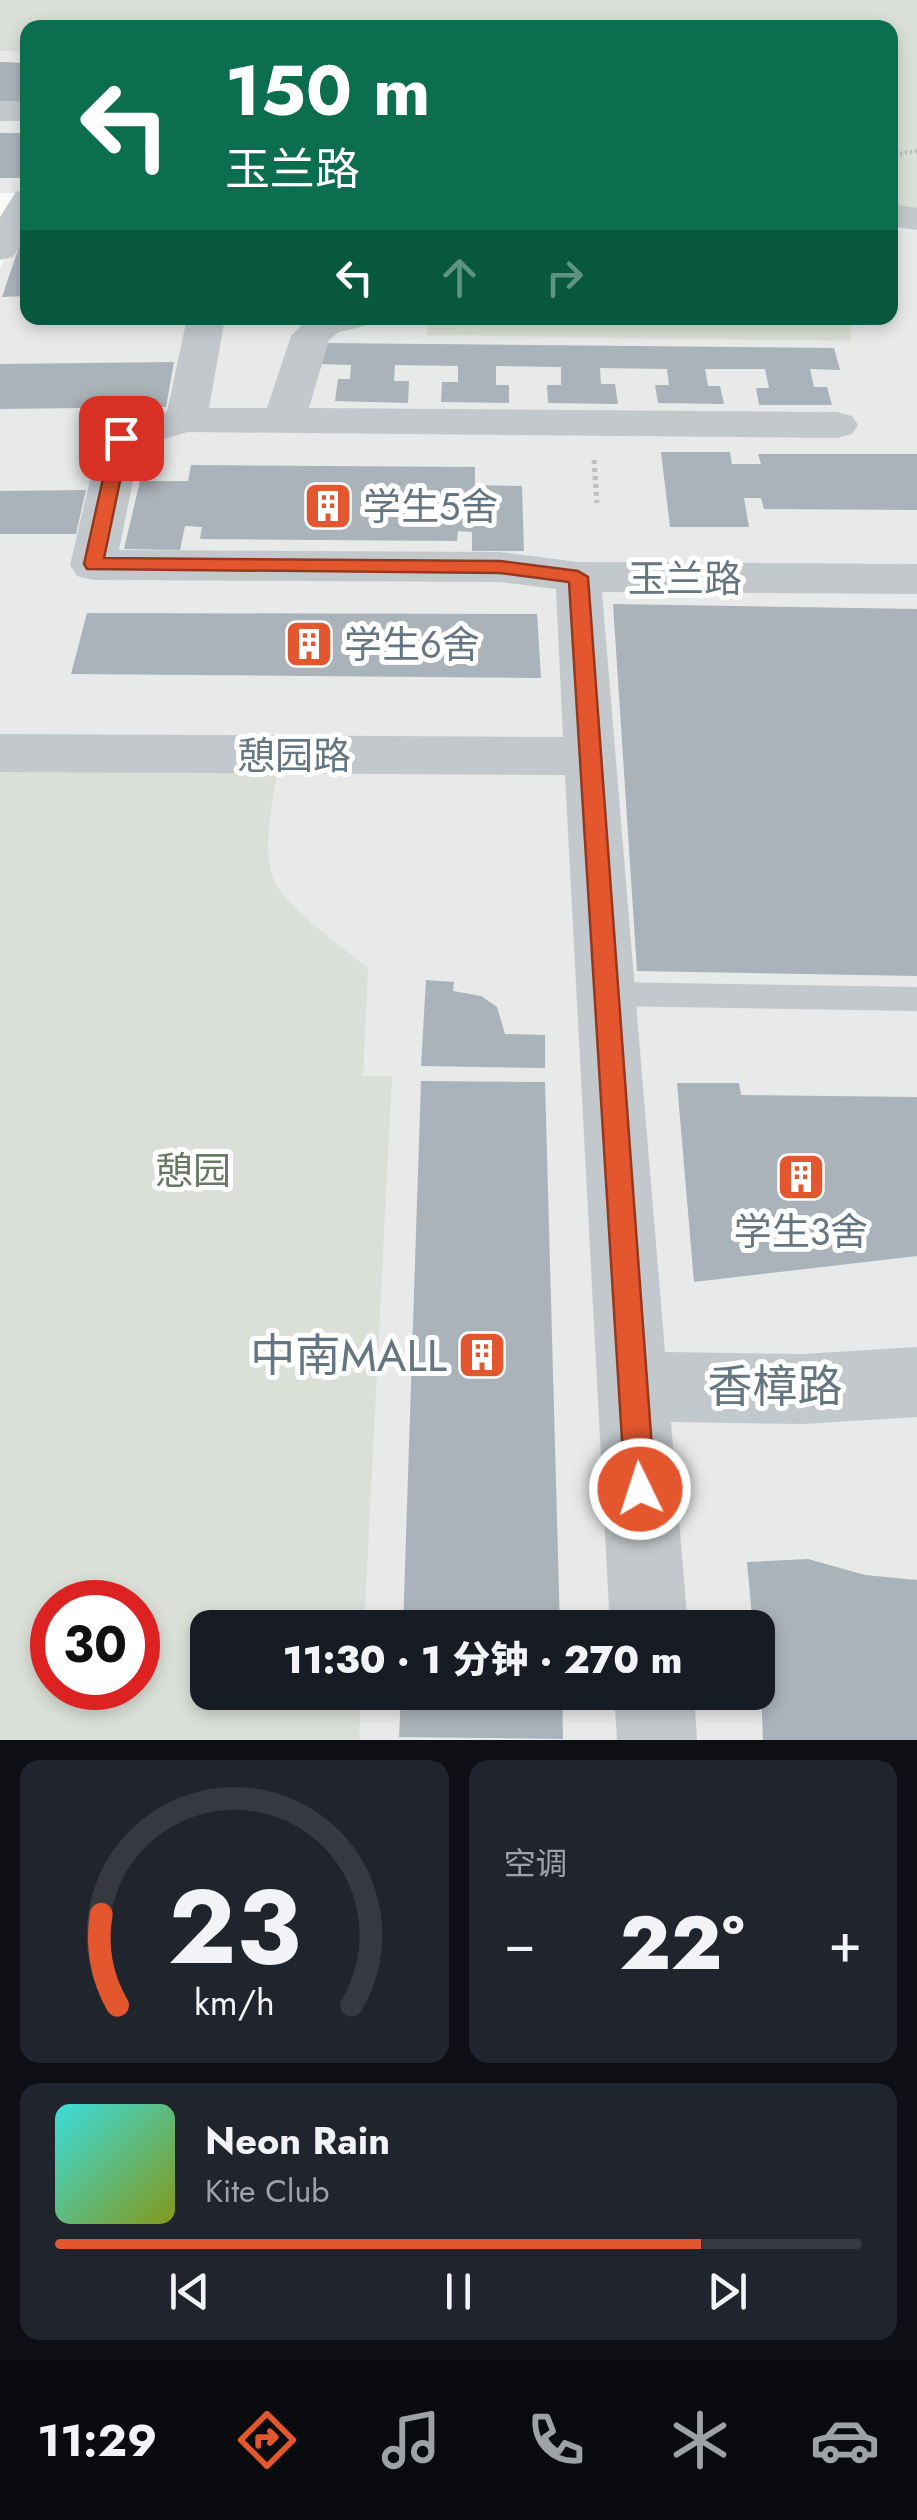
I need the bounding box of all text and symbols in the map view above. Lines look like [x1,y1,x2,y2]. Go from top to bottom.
text: 150 m [225,40,431,141]
icon: left [60,60,190,190]
text: 玉兰路 [225,137,360,202]
icon: left [327,250,382,305]
icon: ahead [432,250,487,305]
icon: right [537,250,592,305]
pin [79,396,164,481]
icon: arrive [94,411,149,466]
place label: 学生5舍 [363,479,498,534]
building icon: 学生5舍 [302,480,354,532]
street label: 玉兰路 [628,551,742,606]
place label: 学生6舍 [344,617,480,672]
building icon: 学生6舍 [283,618,335,670]
street label: 憩园路 [237,728,351,783]
park label: 憩园 [155,1143,231,1198]
building icon: 学生3舍 [775,1151,827,1203]
place label: 学生3舍 [734,1204,868,1259]
place label: 中南MALL [250,1323,447,1388]
building icon: 中南MALL [456,1329,508,1381]
street label: 香樟路 [707,1354,843,1419]
position arrow [588,1437,692,1541]
speed limit sign: 30 [30,1580,160,1710]
text: 11:30 · 1 分钟 · 270 m [283,1632,682,1687]
text: 空调 [504,1841,568,1887]
text: 23 [168,1852,301,2002]
text: 22° [620,1889,745,1997]
text: − [504,1903,536,1983]
text: + [828,1903,862,1983]
text: km/h [194,1977,275,2028]
text: Neon Rain [205,2113,390,2168]
text: Kite Club [205,2168,329,2214]
icon: previous [162,2264,217,2319]
icon: pause [431,2264,486,2319]
icon: next [700,2264,755,2319]
icon: directions [232,2405,302,2475]
icon: music [376,2405,446,2475]
icon: phone [521,2405,591,2475]
icon: climate [665,2405,735,2475]
icon: car [810,2405,880,2475]
text: 11:29 [37,2408,157,2473]

